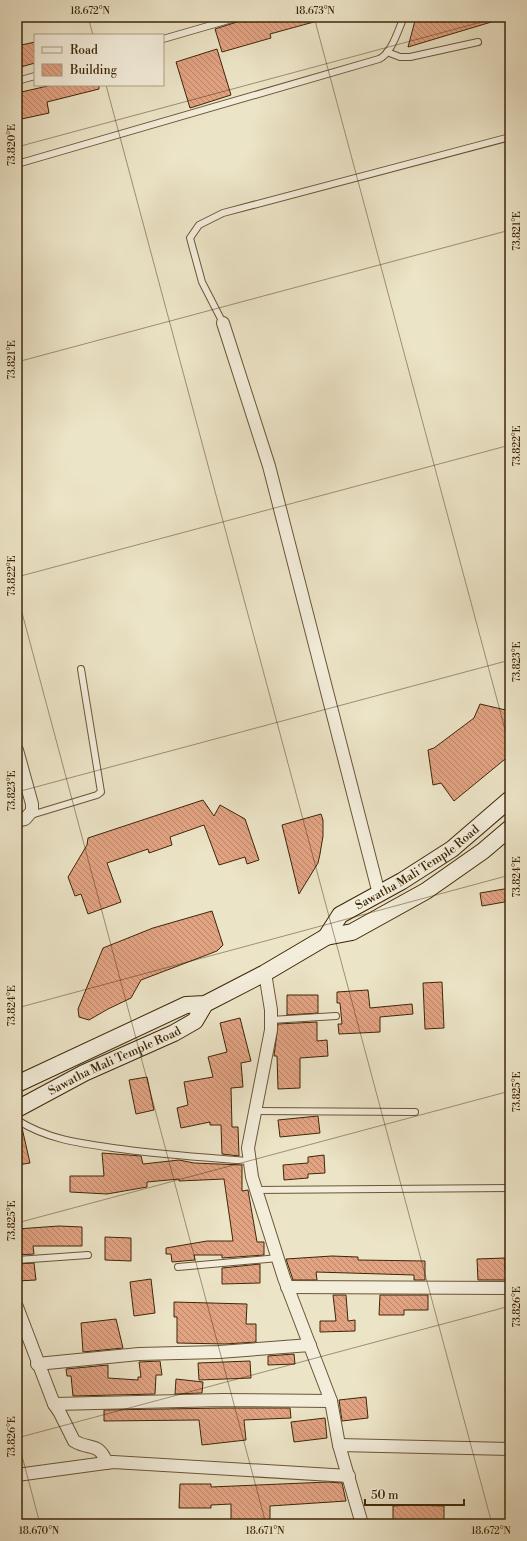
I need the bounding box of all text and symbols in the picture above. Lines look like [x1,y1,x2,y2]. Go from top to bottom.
text: 18.672°N [70,5,110,17]
text: 18.673°N [295,5,335,17]
legend [34,34,164,86]
text: Road [70,43,98,58]
text: Building [69,63,118,78]
text: 73.820°E [6,124,18,166]
text: 73.821°E [511,211,523,251]
text: 73.821°E [6,340,18,380]
text: 73.822°E [511,426,523,466]
text: 73.822°E [6,556,18,596]
text: 73.823°E [511,642,523,682]
text: 73.823°E [6,771,18,811]
street label: Sawatha Mali Temple Road [353,822,483,913]
text: 73.824°E [511,856,523,898]
text: 73.824°E [6,985,18,1027]
street label: Sawatha Mali Temple Road [46,1023,184,1099]
text: 73.825°E [511,1072,523,1112]
text: 73.825°E [6,1201,18,1241]
text: 73.826°E [511,1286,523,1328]
text: 73.826°E [6,1416,18,1458]
scale bar [365,1481,464,1507]
text: 50 m [371,1488,399,1503]
text: 18.670°N [19,1525,60,1537]
text: 18.671°N [246,1525,285,1537]
text: 18.672°N [471,1525,511,1537]

